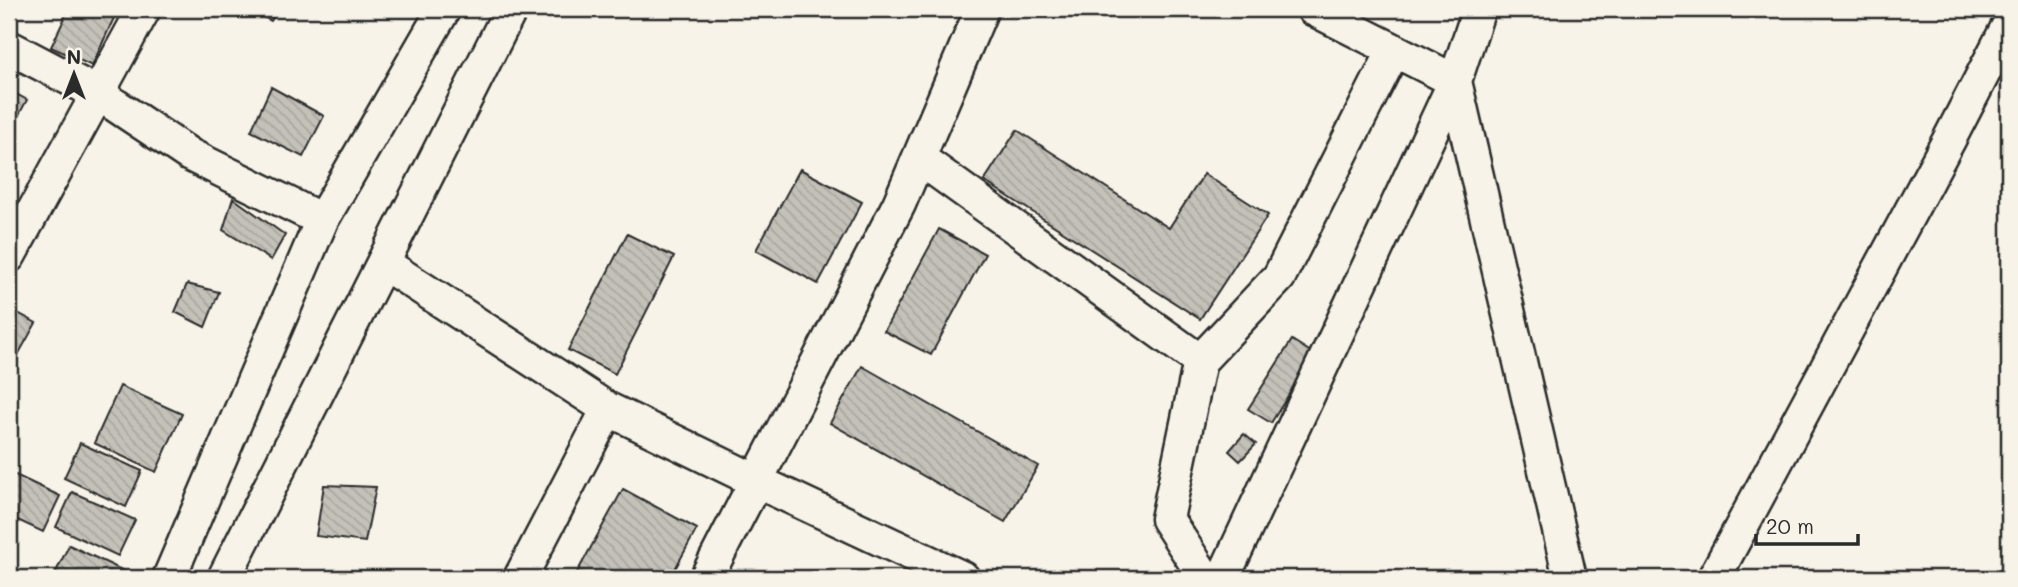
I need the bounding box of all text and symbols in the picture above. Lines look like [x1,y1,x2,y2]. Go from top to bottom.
north arrow [38,38,108,108]
text: N [67,44,81,69]
scale bar [1756,503,1857,547]
text: 20 m [1766,512,1814,539]

